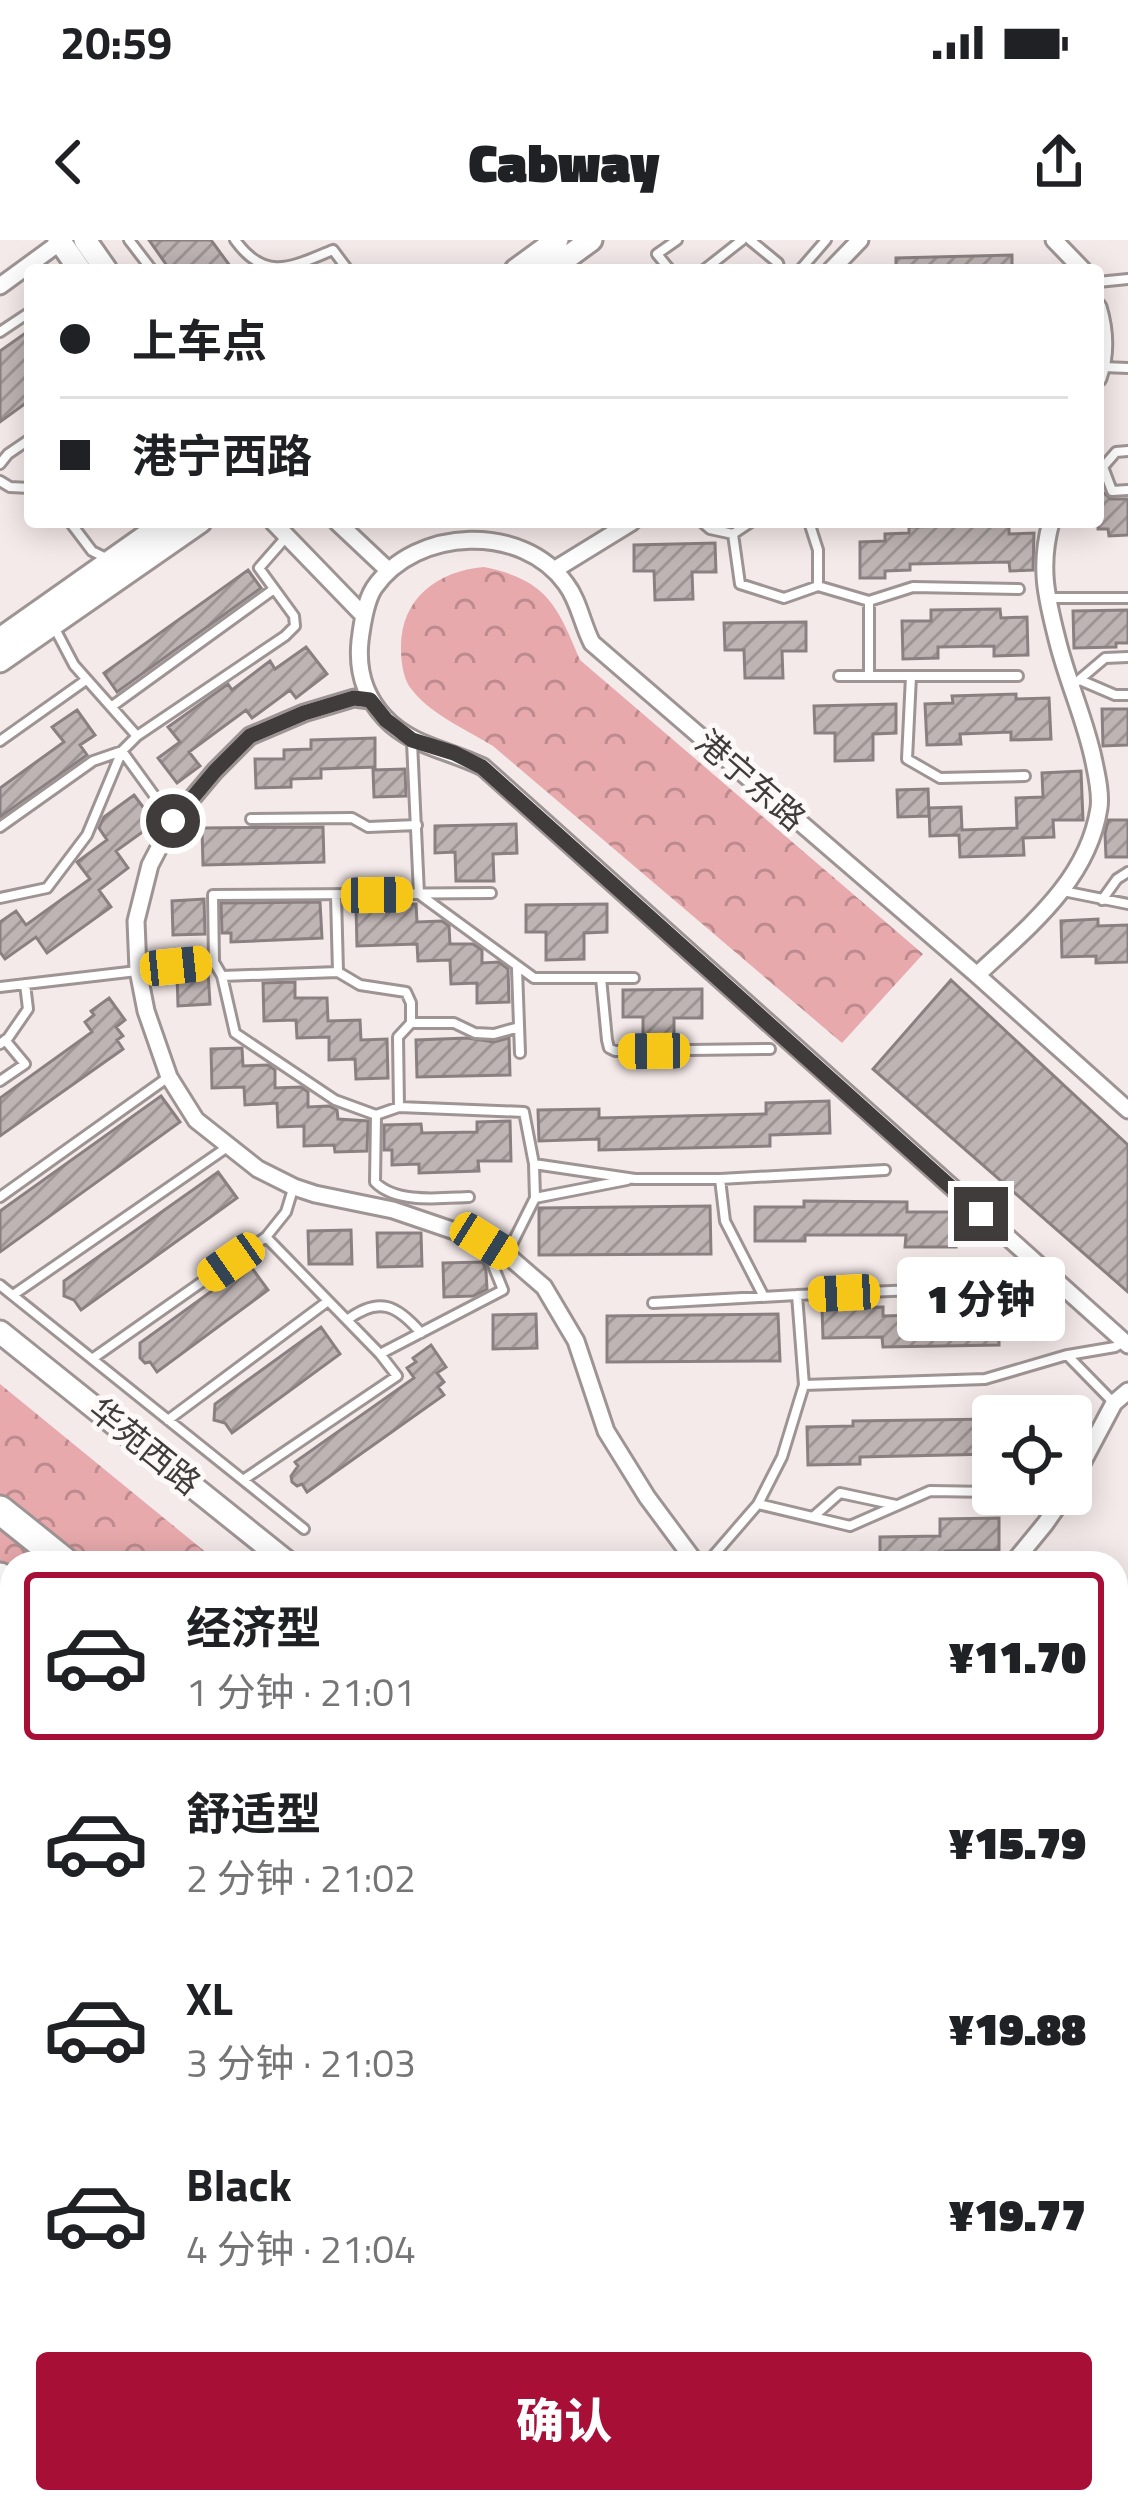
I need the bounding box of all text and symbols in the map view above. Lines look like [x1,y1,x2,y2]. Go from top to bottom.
text: 20:59 [60,8,172,76]
text: Cabway [469,121,659,203]
icon: back [36,129,102,195]
icon: share [1026,129,1092,195]
text: 上车点 [132,306,267,374]
text: 港宁西路 [132,421,312,489]
street label: 港宁东路 [685,718,817,842]
route start [146,794,200,848]
car [341,876,413,914]
car [138,944,214,988]
car [618,1032,690,1070]
route end [954,1187,1008,1241]
car [444,1207,524,1275]
car [191,1227,271,1297]
callout: 1 分钟 [897,1256,1065,1340]
text: 1 分钟 [927,1269,1035,1328]
car [807,1273,881,1313]
street label: 华苑西路 [78,1385,212,1507]
map controls [972,1395,1092,1515]
button: locate [972,1395,1092,1515]
text: 经济型 [186,1593,321,1661]
icon: car [42,1602,150,1710]
text: ¥11.70 [948,1622,1086,1690]
text: 1 分钟 · 21:01 [186,1662,416,1721]
text: 舒适型 [186,1779,321,1847]
icon: car [42,1788,150,1896]
text: ¥15.79 [948,1808,1086,1876]
text: 2 分钟 · 21:02 [186,1848,416,1907]
text: XL [186,1964,233,2032]
icon: car [42,1974,150,2082]
text: ¥19.88 [948,1994,1086,2062]
text: 3 分钟 · 21:03 [186,2033,416,2092]
text: Black [186,2150,292,2218]
icon: car [42,2160,150,2268]
text: ¥19.77 [948,2180,1086,2248]
text: 4 分钟 · 21:04 [186,2219,416,2278]
button: 确认 [36,2352,1092,2490]

